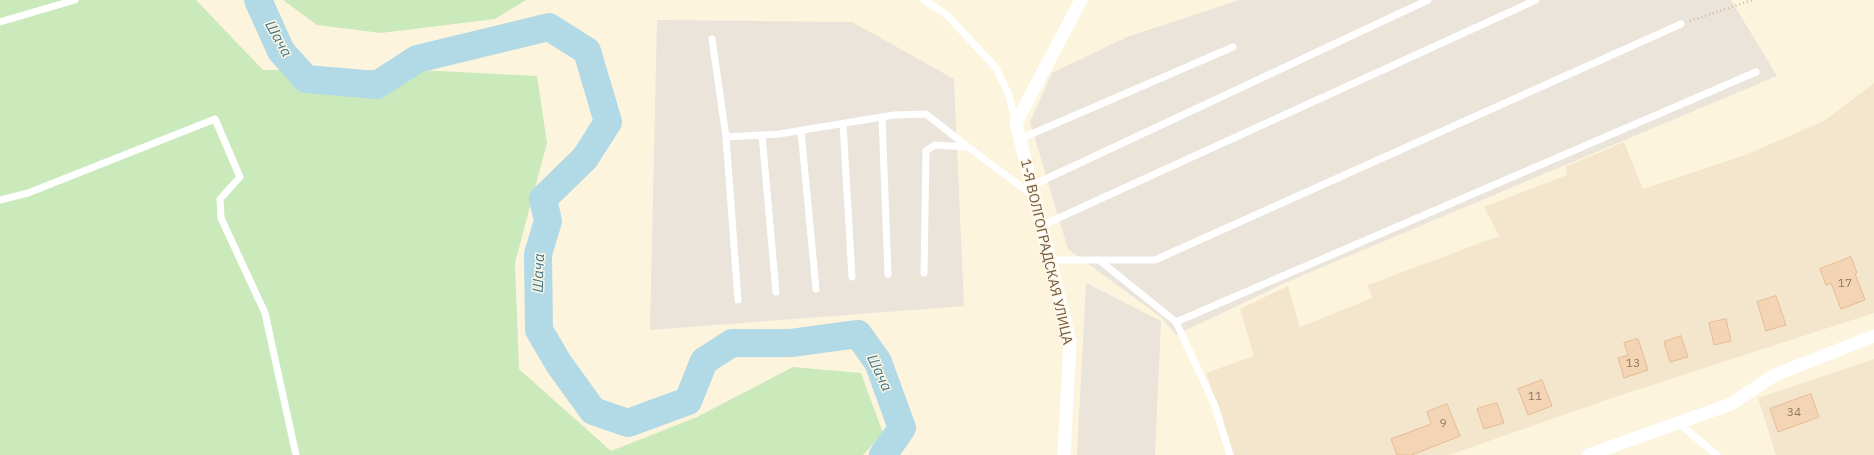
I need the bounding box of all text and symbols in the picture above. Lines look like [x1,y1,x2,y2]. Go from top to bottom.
water label: Шача [261,18,295,60]
street label: 1-Я ВОЛГОГРАДСКАЯ УЛИЦА [1016,157,1076,347]
water label: Шача [529,253,549,293]
house number: 17 [1838,277,1852,291]
water label: Шача [863,351,895,395]
house number: 13 [1626,357,1640,371]
house number: 11 [1528,390,1542,404]
house number: 34 [1787,406,1801,420]
house number: 9 [1439,417,1447,431]

